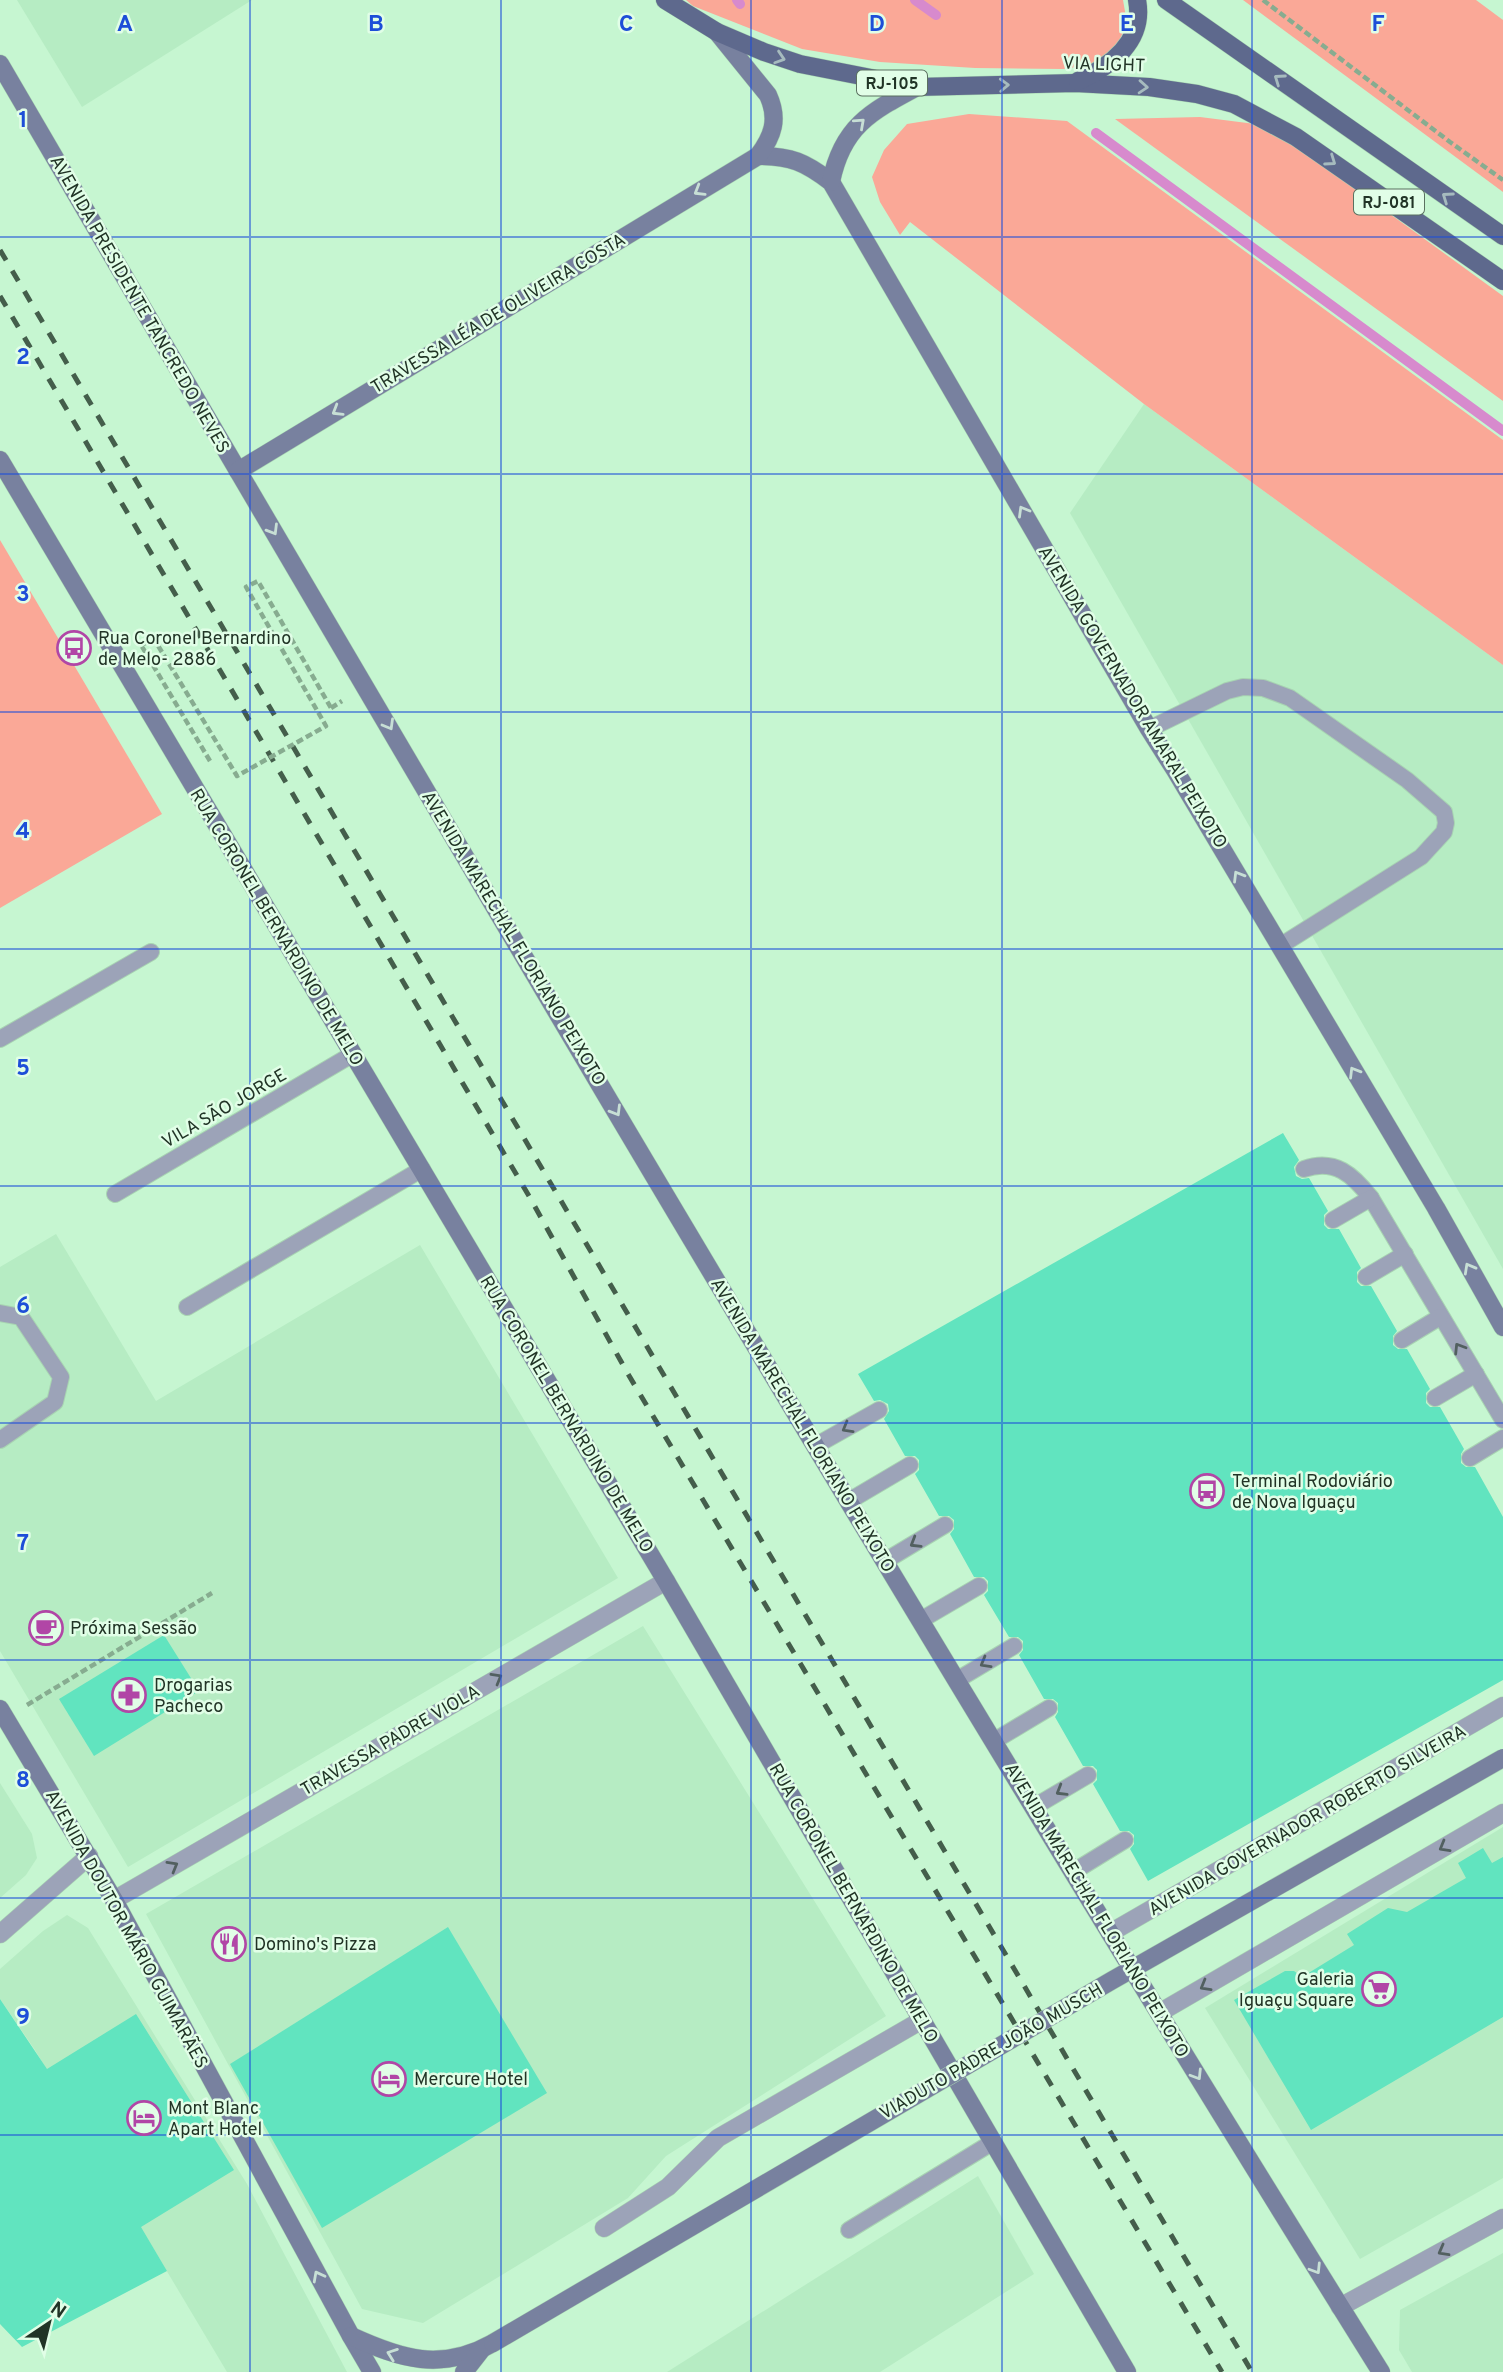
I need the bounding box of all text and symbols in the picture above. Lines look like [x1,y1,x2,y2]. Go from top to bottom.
text: A [117,11,133,40]
text: B [368,11,384,40]
text: C [619,11,633,40]
text: D [869,11,885,40]
text: E [1120,11,1134,40]
text: F [1371,11,1385,40]
one-way arrow [774,50,786,64]
street label: VIA LIGHT [1062,53,1146,78]
road number: RJ-105 [857,71,927,96]
one-way arrow [1274,75,1287,87]
one-way arrow [1000,77,1010,93]
one-way arrow [1138,79,1149,94]
text: 1 [18,107,28,136]
one-way arrow [852,119,865,132]
street label: AVENIDA PRESIDENTE TANCREDO NEVES [44,152,234,458]
one-way arrow [1323,153,1336,165]
one-way arrow [694,183,707,196]
road number: RJ-081 [1354,190,1424,214]
one-way arrow [1442,193,1455,205]
street label: TRAVESSA LÉA DE OLIVEIRA COSTA [366,227,630,400]
text: 2 [16,344,30,373]
one-way arrow [332,403,345,416]
one-way arrow [1019,506,1032,519]
one-way arrow [265,522,278,535]
street label: AVENIDA GOVERNADOR AMARAL PEIXOTO [1032,542,1231,853]
text: 3 [16,581,30,610]
place label: Rua Coronel Bernardino de Melo- 2886 [98,628,291,672]
bus stop icon: Rua Coronel Bernardino de Melo- 2886 [55,629,93,667]
one-way arrow [380,718,393,731]
street label: RUA CORONEL BERNARDINO DE MELO [184,785,368,1071]
street label: AVENIDA MARECHAL FLORIANO PEIXOTO [415,787,610,1090]
text: 4 [16,818,30,847]
one-way arrow [1234,871,1247,884]
text: 5 [16,1055,30,1084]
street label: VILA SÃO JORGE [157,1063,291,1154]
one-way arrow [1350,1066,1363,1079]
one-way arrow [608,1104,621,1117]
one-way arrow [1464,1263,1477,1275]
street label: RUA CORONEL BERNARDINO DE MELO [474,1272,658,1558]
street label: AVENIDA MARECHAL FLORIANO PEIXOTO [704,1274,899,1577]
text: 6 [16,1293,30,1322]
one-way arrow [1455,1342,1468,1355]
one-way arrow [842,1420,855,1433]
place label: Terminal Rodoviário de Nova Iguaçu [1232,1471,1393,1515]
bus stop icon: Terminal Rodoviário de Nova Iguaçu [1188,1472,1226,1510]
text: 7 [17,1530,29,1559]
one-way arrow [909,1535,922,1548]
cafe icon: Próxima Sessão [27,1609,65,1647]
place label: Próxima Sessão [70,1618,197,1641]
one-way arrow [980,1655,993,1668]
one-way arrow [490,1673,503,1686]
place label: Drogarias Pacheco [154,1675,233,1719]
pharmacy icon: Drogarias Pacheco [110,1676,148,1714]
street label: TRAVESSA PADRE VIOLA [297,1680,485,1802]
street label: AVENIDA GOVERNADOR ROBERTO SILVEIRA [1145,1721,1471,1922]
street label: AVENIDA MARECHAL FLORIANO PEIXOTO [998,1759,1193,2062]
street label: RUA CORONEL BERNARDINO DE MELO [763,1760,942,2048]
text: 8 [16,1767,30,1796]
one-way arrow [1055,1783,1068,1796]
street label: AVENIDA DOUTOR MÁRIO GUIMARÃES [39,1785,214,2073]
one-way arrow [1438,1839,1451,1852]
one-way arrow [166,1861,179,1874]
restaurant icon: Domino's Pizza [210,1925,248,1963]
place label: Domino's Pizza [254,1934,376,1957]
place label: Galeria Iguaçu Square [1239,1969,1354,2013]
supermarket icon: Galeria Iguaçu Square [1360,1970,1398,2008]
street label: VIADUTO PADRE JOÃO MUSCH [875,1977,1107,2126]
one-way arrow [1199,1978,1212,1991]
text: 9 [16,2004,30,2033]
hotel icon: Mercure Hotel [370,2060,408,2098]
one-way arrow [1189,2067,1202,2080]
place label: Mercure Hotel [414,2069,528,2092]
place label: Mont Blanc Apart Hotel [168,2098,262,2142]
hotel icon: Mont Blanc Apart Hotel [125,2099,163,2137]
one-way arrow [1438,2243,1450,2256]
one-way arrow [1308,2261,1321,2274]
one-way arrow [313,2271,326,2284]
north arrow [14,2288,84,2358]
text: N [45,2297,70,2324]
one-way arrow [387,2348,399,2362]

